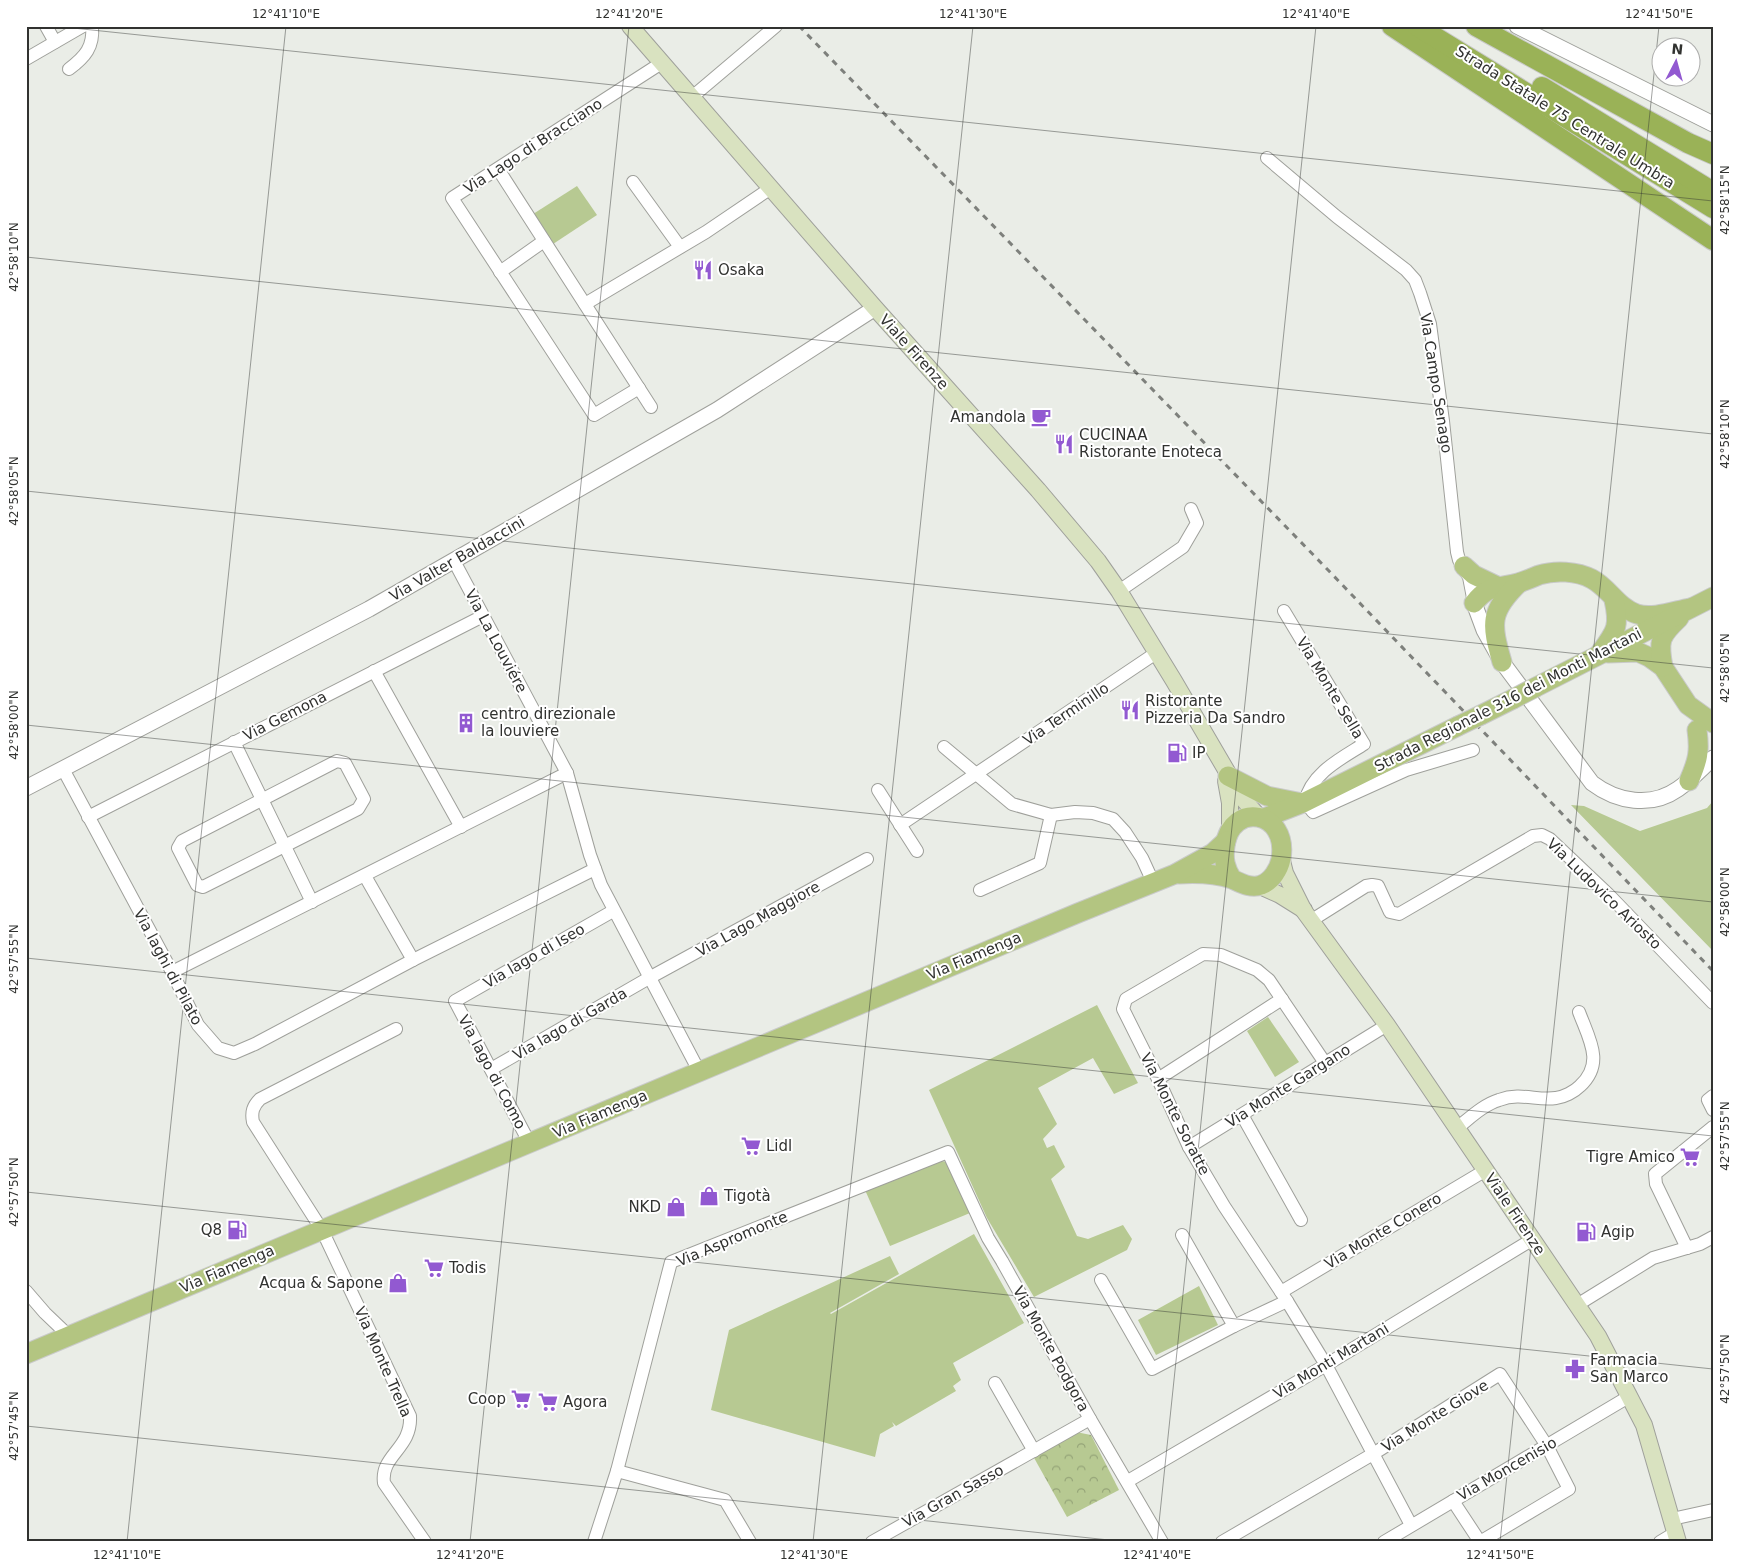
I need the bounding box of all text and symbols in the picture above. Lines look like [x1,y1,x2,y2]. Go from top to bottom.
text: 12°41'10"E [252,7,320,21]
text: 12°41'20"E [595,7,663,21]
text: 12°41'30"E [939,7,1007,21]
text: 12°41'40"E [1282,7,1350,21]
text: 12°41'50"E [1625,7,1693,21]
north arrow [1652,38,1702,88]
text: N [1671,41,1684,58]
street label: Strada Statale 75 Centrale Umbra [1452,42,1678,192]
street label: Via Lago di Bracciano [460,94,606,198]
text: 42°58'15"N [1718,165,1732,235]
text: 42°58'10"N [7,222,21,292]
restaurant icon: Osaka [692,259,714,281]
place label: Osaka [718,261,764,279]
street label: Viale Firenze [876,311,952,393]
street label: Via Campo Senago [1416,311,1456,455]
text: 42°58'10"N [1718,399,1732,469]
cafe icon: Amandola [1030,406,1052,428]
place label: Amandola [950,408,1026,426]
place label: CUCINAA Ristorante Enoteca [1079,426,1222,461]
restaurant icon: CUCINAA Ristorante Enoteca [1053,433,1075,455]
text: 42°58'05"N [7,456,21,526]
street label: Via Valter Baldaccini [386,513,528,605]
street label: Via La Louviére [461,586,531,696]
street label: Strada Regionale 316 dei Monti Martani [1371,624,1645,776]
text: 42°58'05"N [1718,633,1732,703]
street label: Via Monte Sella [1292,634,1368,742]
street label: Via Terminillo [1020,679,1112,749]
street label: Via Gemona [240,687,330,745]
text: 42°58'00"N [7,690,21,760]
place label: Ristorante Pizzeria Da Sandro [1145,692,1285,727]
restaurant icon: Ristorante Pizzeria Da Sandro [1119,699,1141,721]
place label: centro direzionale la louviere [481,705,616,740]
building icon: centro direzionale la louviere [455,712,477,734]
fuel station icon: IP [1166,742,1188,764]
place label: IP [1192,744,1205,762]
street label: Via Ludovico Ariosto [1543,835,1665,953]
text: 42°58'00"N [1718,867,1732,937]
street label: Via Lago Maggiore [693,878,823,960]
street label: Via laghi di Pilato [130,906,206,1028]
street label: Via lago di Iseo [480,920,588,992]
text: 42°57'55"N [7,924,21,994]
street label: Via Fiamenga [924,928,1024,984]
street label: Via lago di Garda [510,984,630,1064]
street label: Via lago di Como [454,1012,530,1132]
street label: Via Monte Gargano [1222,1040,1354,1132]
street label: Via Monte Soratte [1136,1050,1214,1178]
street label: Via Fiamenga [550,1086,650,1142]
text: 42°57'55"N [1718,1101,1732,1171]
supermarket icon: Lidl [740,1135,762,1157]
place label: Lidl [766,1137,792,1155]
supermarket icon: Tigre Amico [1679,1146,1701,1168]
place label: Tigre Amico [1585,1148,1675,1166]
text: 42°57'50"N [7,1157,21,1227]
street label: Viale Firenze [1481,1170,1549,1258]
shop icon: Tigotà [698,1185,720,1207]
place label: Tigotà [723,1187,771,1205]
street label: Via Monte Conero [1321,1189,1445,1273]
shop icon: NKD [665,1196,687,1218]
place label: NKD [628,1198,661,1216]
street label: Via Aspromonte [674,1207,790,1271]
fuel station icon: Q8 [226,1219,248,1241]
place label: Q8 [201,1221,222,1239]
fuel station icon: Agip [1575,1221,1597,1243]
place label: Agip [1601,1223,1634,1241]
street label: Via Fiamenga [177,1241,277,1297]
supermarket icon: Todis [423,1257,445,1279]
place label: Todis [448,1259,486,1277]
shop icon: Acqua & Sapone [387,1272,409,1294]
place label: Acqua & Sapone [259,1274,383,1292]
street label: Via Monte Podgora [1009,1283,1093,1415]
street label: Via Monte Trella [351,1304,415,1420]
street label: Via Monti Martani [1270,1319,1392,1403]
text: 42°57'50"N [1718,1334,1732,1404]
place label: Farmacia San Marco [1590,1351,1668,1386]
pharmacy icon: Farmacia San Marco [1564,1358,1586,1380]
street label: Via Monte Giove [1378,1376,1492,1456]
supermarket icon: Coop [510,1388,532,1410]
place label: Coop [468,1390,506,1408]
text: 42°57'45"N [7,1391,21,1461]
supermarket icon: Agora [537,1391,559,1413]
place label: Agora [563,1393,607,1411]
street label: Via Moncenisio [1454,1433,1560,1505]
street label: Via Gran Sasso [899,1461,1007,1531]
text: 12°41'10"E [93,1548,161,1562]
text: 12°41'20"E [436,1548,504,1562]
text: 12°41'30"E [780,1548,848,1562]
text: 12°41'40"E [1123,1548,1191,1562]
text: 12°41'50"E [1466,1548,1534,1562]

